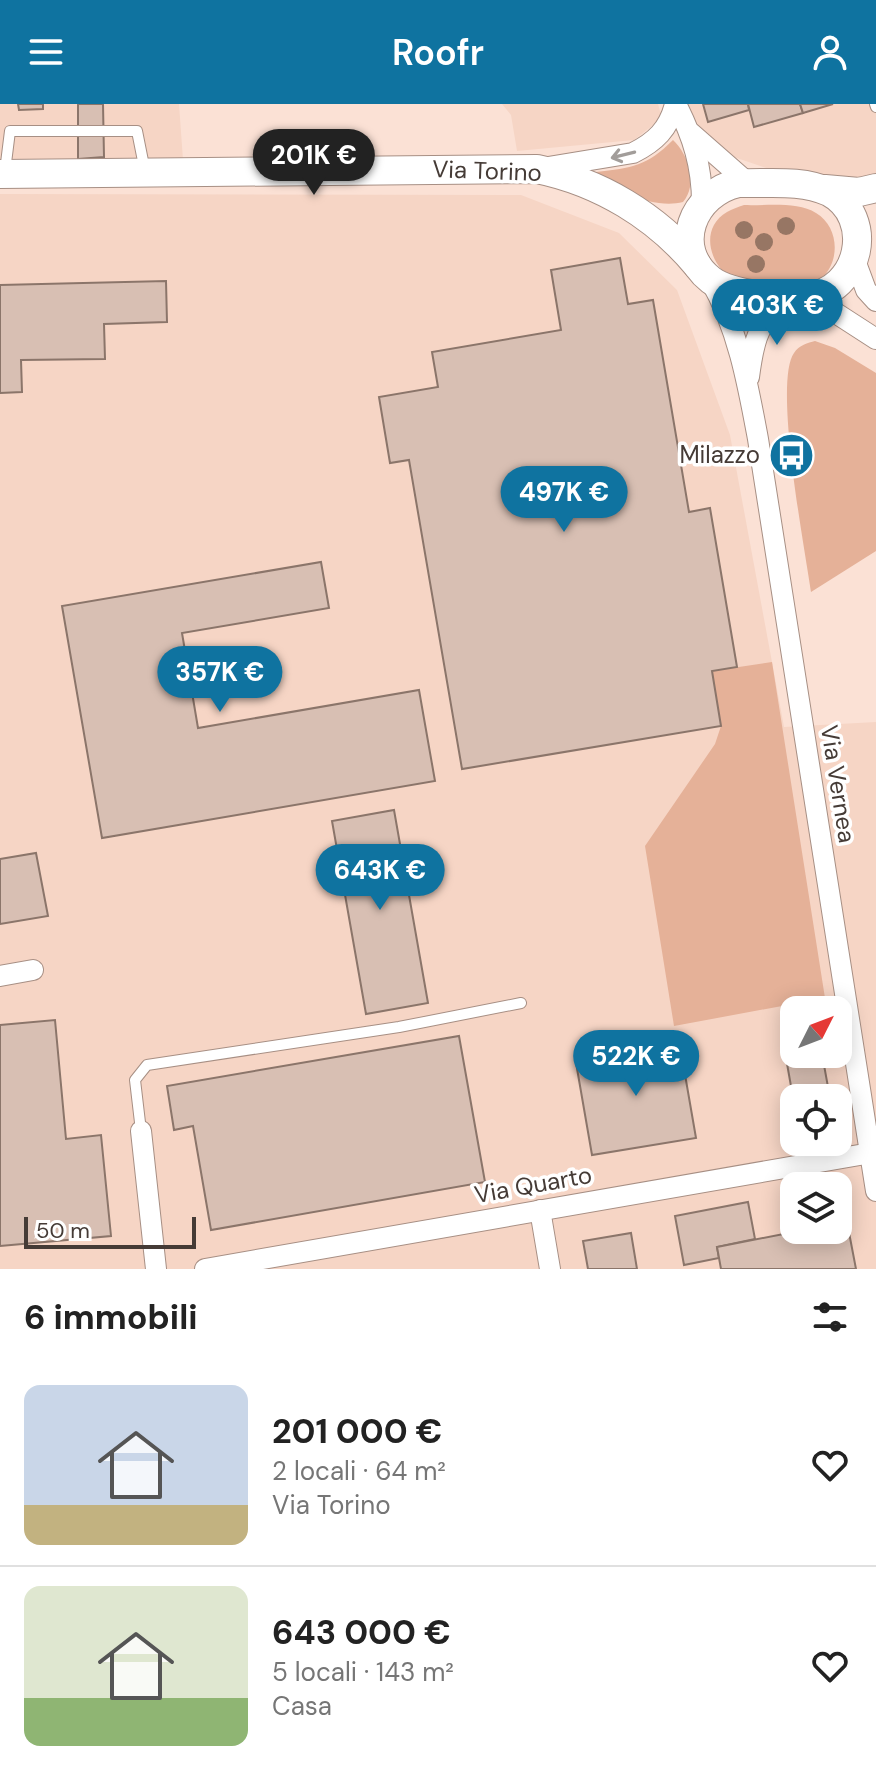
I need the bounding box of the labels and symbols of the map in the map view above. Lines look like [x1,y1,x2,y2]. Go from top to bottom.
pin: 201K € [249,129,379,197]
one-way arrow [610,148,636,163]
street label: Via Torino [432,153,542,188]
pin: 403K € [712,279,842,347]
bus stop icon: Milazzo [767,431,815,479]
place label: Milazzo [679,439,760,470]
pin: 497K € [499,466,629,534]
pin: 357K € [155,646,285,714]
street label: Via Vernea [814,723,863,845]
pin: 643K € [315,844,445,912]
north arrow [780,996,852,1068]
pin: 522K € [571,1030,701,1098]
street label: Via Quarto [472,1159,594,1210]
scale bar [24,1213,196,1249]

